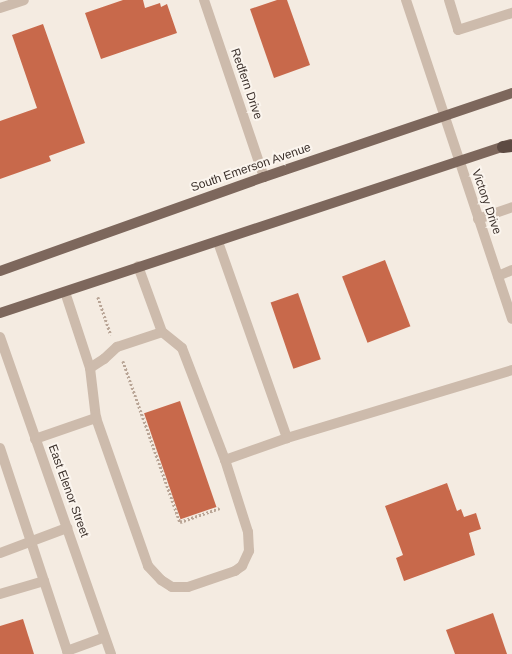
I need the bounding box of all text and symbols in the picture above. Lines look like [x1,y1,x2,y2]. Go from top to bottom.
street label: Redfern Drive [227,47,265,121]
street label: South Emerson Avenue [189,141,313,195]
street label: Victory Drive [468,168,504,236]
street label: East Elenor Street [45,443,91,539]

